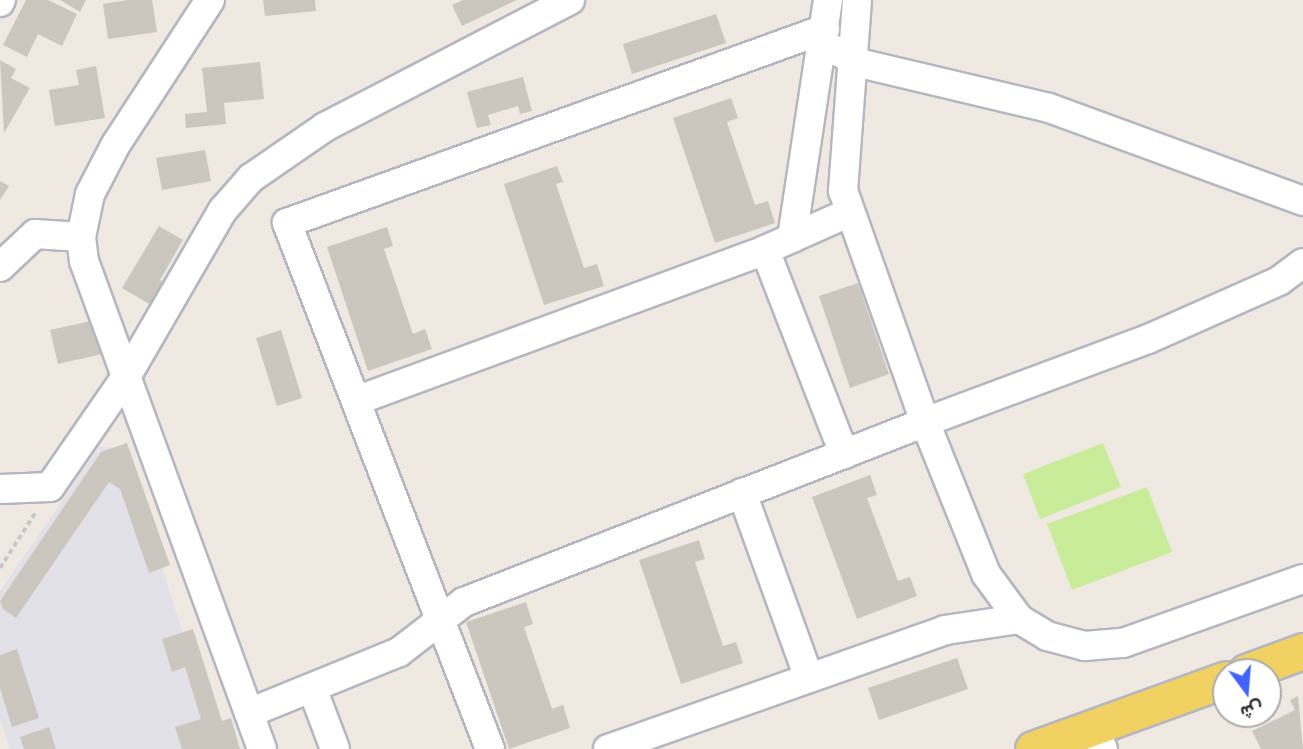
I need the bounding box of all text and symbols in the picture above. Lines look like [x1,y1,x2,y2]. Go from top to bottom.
north arrow [1212,658,1282,728]
text: ش [1238,698,1266,725]

